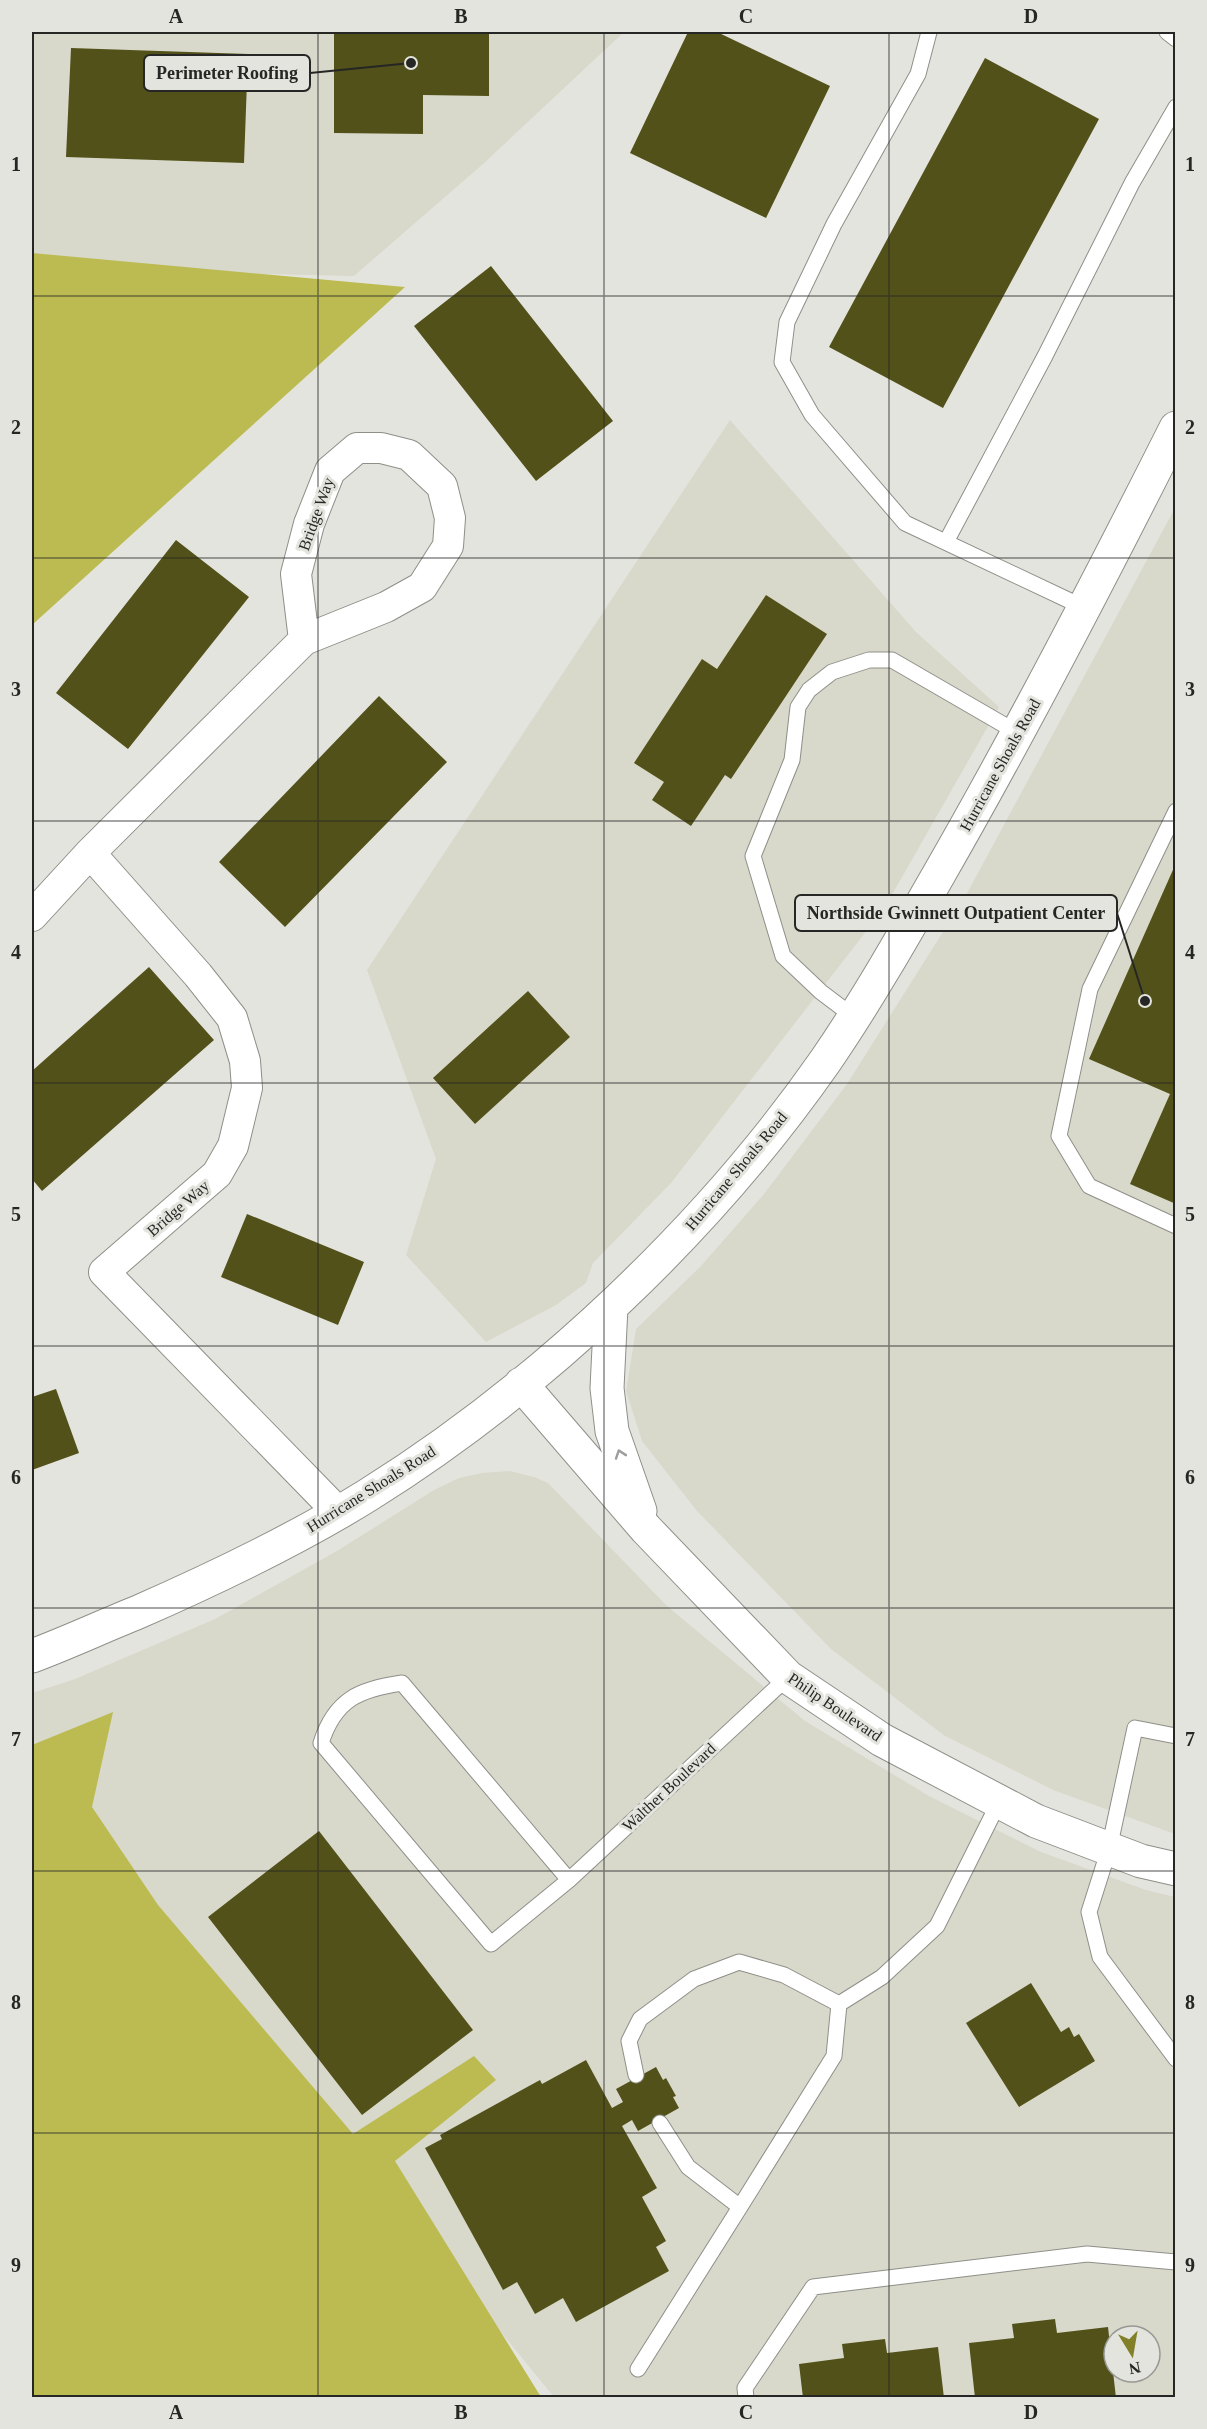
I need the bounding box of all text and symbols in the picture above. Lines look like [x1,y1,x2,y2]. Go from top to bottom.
text: A [169,5,184,27]
text: B [454,5,468,27]
text: C [739,5,753,27]
text: D [1024,5,1038,27]
callout: Perimeter Roofing [144,55,310,91]
text: Perimeter Roofing [156,63,298,83]
text: 1 [11,153,21,175]
text: 1 [1185,153,1195,175]
text: 2 [11,416,21,438]
text: 2 [1185,416,1195,438]
street label: Bridge Way [295,475,338,553]
text: 3 [11,678,21,700]
text: 3 [1185,678,1195,700]
street label: Hurricane Shoals Road [957,696,1043,834]
callout: Northside Gwinnett Outpatient Center [795,895,1117,931]
text: Northside Gwinnett Outpatient Center [807,903,1105,923]
text: 4 [11,941,21,963]
text: 4 [1185,941,1195,963]
street label: Hurricane Shoals Road [682,1109,790,1233]
street label: Bridge Way [144,1177,213,1240]
text: 5 [11,1203,21,1225]
text: 5 [1185,1203,1195,1225]
street label: Hurricane Shoals Road [304,1442,438,1536]
one-way arrow [615,1449,628,1460]
text: 6 [11,1466,21,1488]
text: 6 [1185,1466,1195,1488]
street label: Philip Boulevard [785,1670,885,1745]
text: 7 [11,1728,21,1750]
text: 7 [1185,1728,1195,1750]
street label: Walther Boulevard [619,1740,719,1834]
text: 8 [11,1991,21,2013]
text: 8 [1185,1991,1195,2013]
text: 9 [11,2254,21,2276]
text: 9 [1185,2254,1195,2276]
north arrow [1102,2324,1162,2384]
text: N [1127,2359,1142,2378]
text: A [169,2401,184,2423]
text: B [454,2401,468,2423]
text: C [739,2401,753,2423]
text: D [1024,2401,1038,2423]

